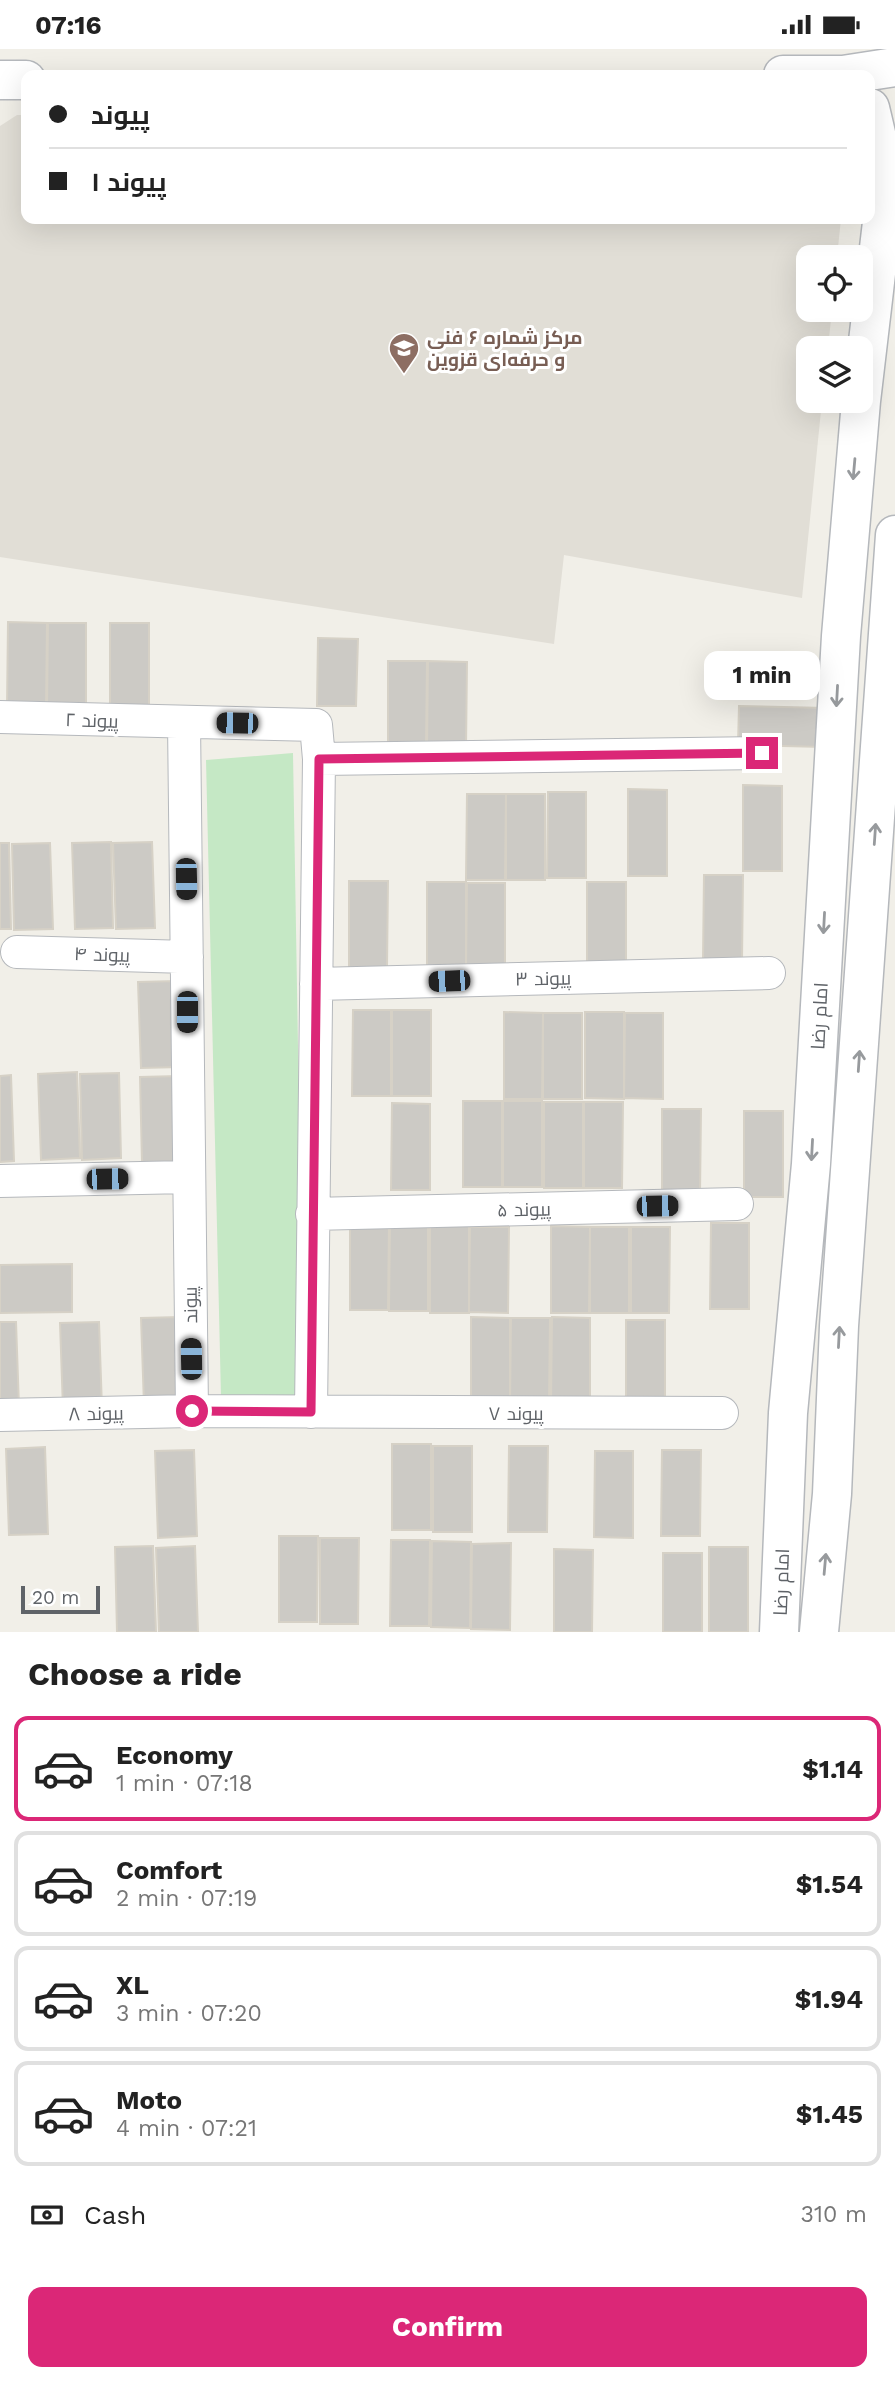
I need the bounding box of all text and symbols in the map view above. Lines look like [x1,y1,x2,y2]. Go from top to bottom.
text: 07:16 [35,10,101,40]
text: پیوند [91,100,150,130]
text: پیوند ۱ [91,167,167,197]
map controls [796,245,873,413]
button: locate [796,245,873,322]
place label: مرکز شماره ۶ فنی و حرفه‌ای قزوین [427,326,583,371]
school or university icon: مرکز شماره ۶ فنی و حرفه‌ای قزوین [387,331,421,375]
button: layers [796,336,873,413]
one-way arrow [847,457,860,479]
callout: 1 min [704,651,820,701]
text: 1 min [732,662,792,689]
one-way arrow [831,684,844,707]
street label: پیوند ۲ [65,708,119,734]
car [216,712,259,734]
route end [746,737,778,769]
one-way arrow [869,824,882,846]
car [176,858,197,900]
one-way arrow [818,911,831,934]
street label: پیوند ۴ [74,942,130,968]
street label: پیوند ۳ [515,967,571,991]
car [428,970,471,992]
street label: امام رضا [806,982,835,1050]
car [177,991,198,1033]
one-way arrow [853,1050,866,1073]
one-way arrow [805,1138,818,1161]
car [86,1168,129,1190]
car [636,1195,679,1217]
street label: پیوند ۵ [497,1198,551,1222]
street label: پیوند [179,1286,203,1324]
one-way arrow [832,1326,845,1349]
car [181,1338,202,1380]
route start [176,1395,208,1427]
street label: پیوند ۸ [68,1402,124,1426]
street label: پیوند ۷ [488,1402,544,1426]
street label: امام رضا [769,1548,796,1616]
one-way arrow [819,1553,832,1576]
scale bar [21,1583,100,1615]
text: 20 m [32,1586,79,1609]
text: Choose a ride [28,1655,242,1693]
icon: car [32,1737,95,1800]
text: Economy [116,1740,233,1770]
text: $1.14 [802,1754,863,1784]
text: 1 min · 07:18 [116,1770,253,1797]
icon: car [32,1852,95,1915]
text: Comfort [116,1855,222,1885]
text: $1.54 [796,1869,863,1899]
text: 2 min · 07:19 [116,1885,257,1912]
icon: car [32,1967,95,2030]
text: XL [116,1970,149,2000]
text: $1.94 [795,1984,863,2014]
text: 3 min · 07:20 [116,2000,262,2027]
icon: car [32,2082,95,2145]
text: Moto [116,2085,182,2115]
text: $1.45 [796,2099,863,2129]
text: 4 min · 07:21 [116,2115,257,2142]
icon: cash [28,2196,66,2234]
text: Cash [84,2200,146,2230]
text: 310 m [801,2201,867,2228]
button: Confirm [28,2287,867,2367]

